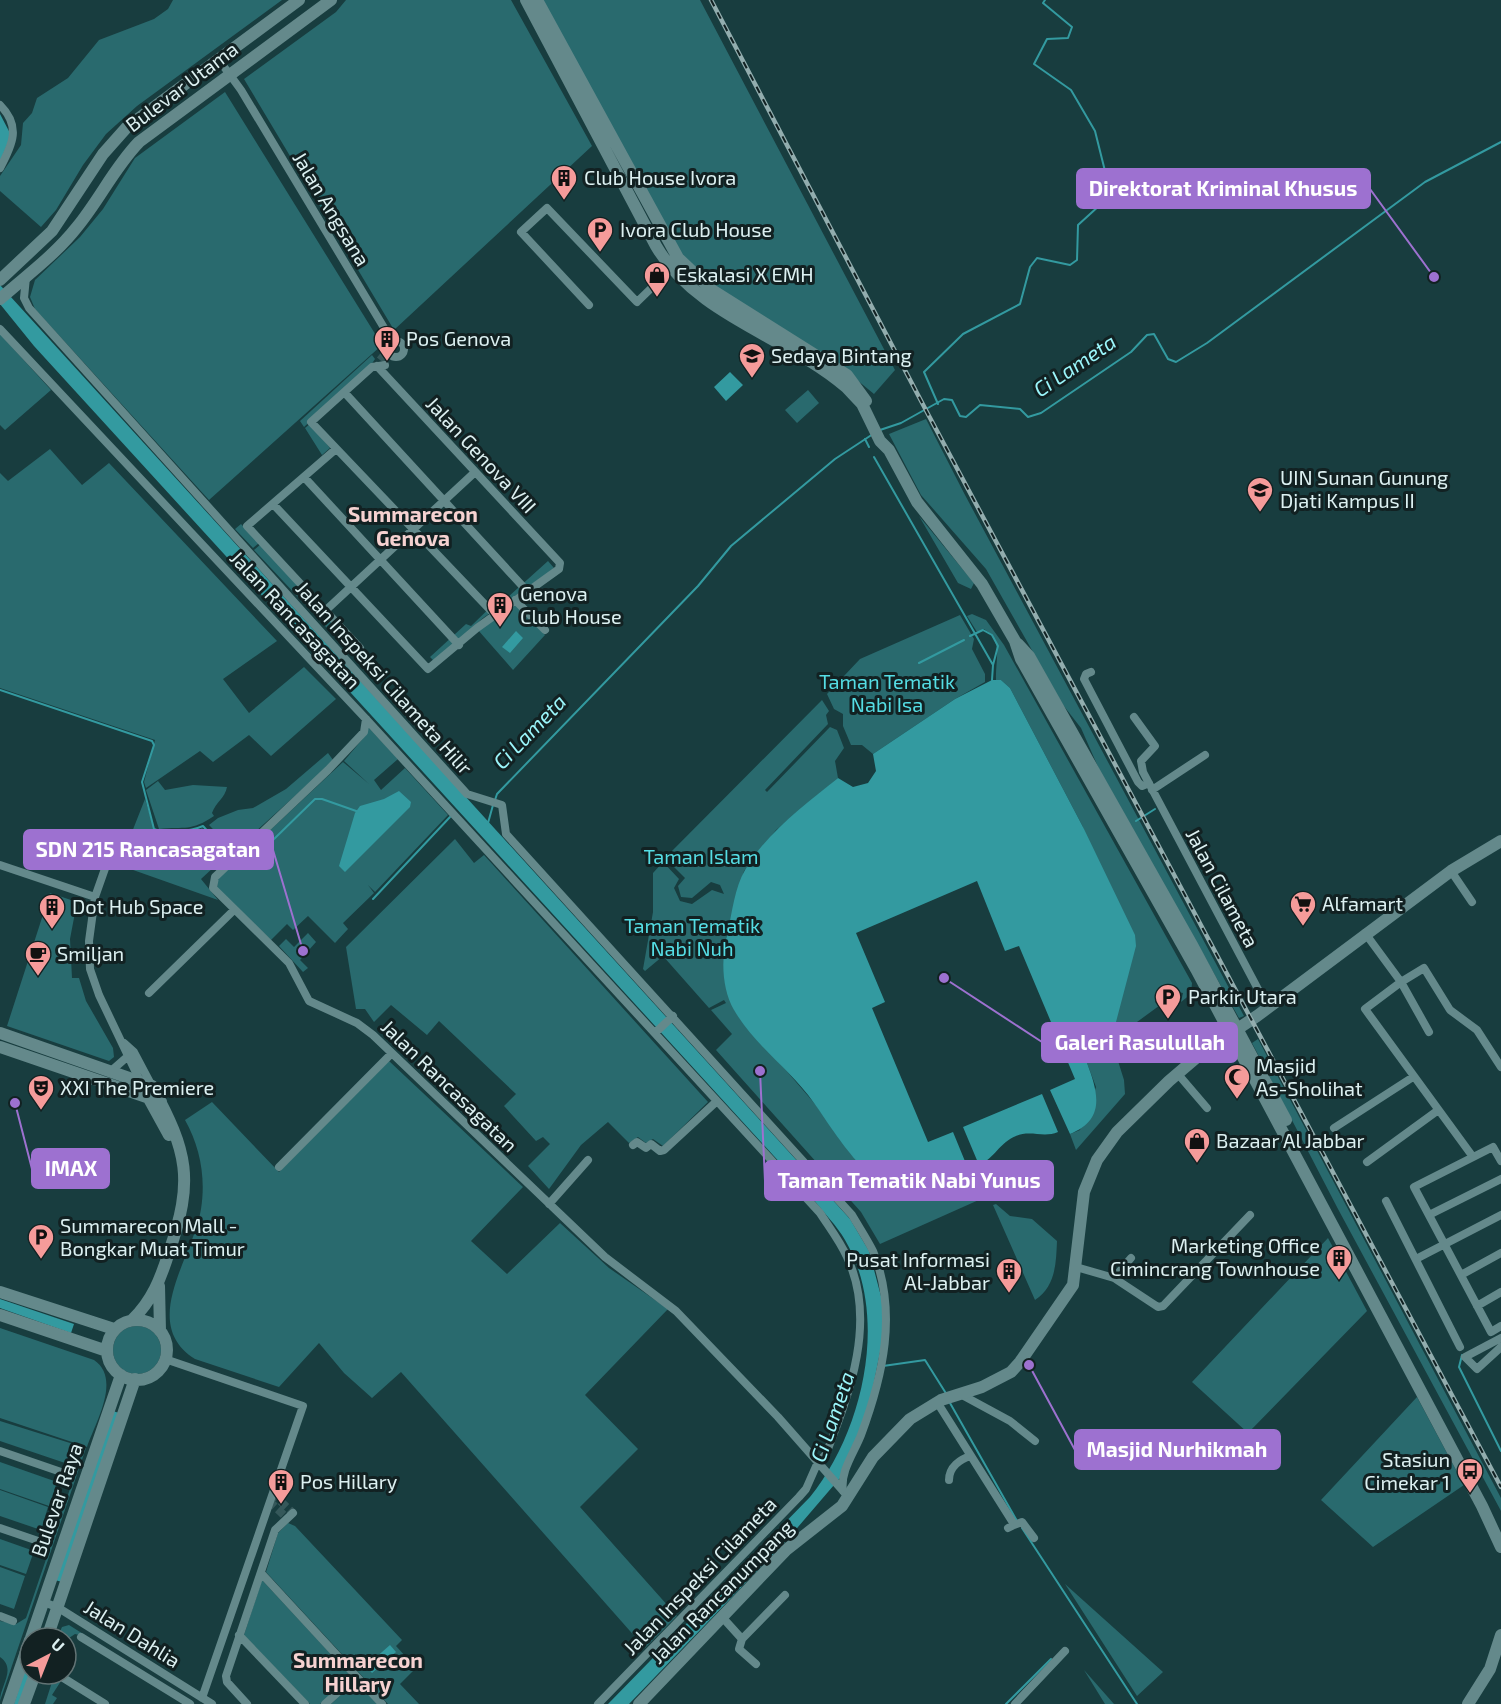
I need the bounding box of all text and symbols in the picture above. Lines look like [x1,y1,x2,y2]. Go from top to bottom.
street label: Bulevar Utama [121,36,242,136]
street label: Jalan Angsana [288,147,375,270]
building icon: Club House Ivora [549,163,579,201]
place label: Club House Ivora [584,165,736,189]
callout: Direktorat Kriminal Khusus [1077,169,1370,208]
text: Direktorat Kriminal Khusus [1089,175,1357,200]
parking icon: Ivora Club House [585,215,615,253]
place label: Ivora Club House [620,217,772,241]
shop icon: Eskalasi X EMH [642,260,672,298]
place label: Eskalasi X EMH [676,262,814,286]
building icon: Pos Genova [372,324,402,362]
place label: Pos Genova [406,326,511,350]
water label: Ci Lameta [1028,328,1120,401]
school or university icon: Sedaya Bintang [737,341,767,379]
place label: Sedaya Bintang [771,343,912,367]
street label: Jalan Genova VIII [422,391,542,517]
place label: UIN Sunan Gunung Djati Kampus II [1280,465,1448,512]
school or university icon: UIN Sunan Gunung Djati Kampus II [1245,475,1275,513]
district label: Summarecon Genova [348,501,478,550]
street label: Jalan Rancasagatan [226,545,366,693]
street label: Jalan Inspeksi Cilameta Hilir [292,576,478,779]
place label: Genova Club House [520,581,622,628]
building icon: Genova Club House [485,590,515,628]
park label: Taman Tematik Nabi Isa [819,669,955,716]
water label: Ci Lameta [487,688,571,773]
street label: Jalan Cilameta [1182,824,1264,951]
callout: SDN 215 Rancasagatan [24,830,273,869]
text: SDN 215 Rancasagatan [36,836,260,861]
park label: Taman Islam [643,844,759,868]
supermarket icon: Alfamart [1288,889,1318,927]
place label: Alfamart [1322,891,1403,915]
building icon: Dot Hub Space [37,892,67,930]
place label: Dot Hub Space [72,894,203,918]
park label: Taman Tematik Nabi Nuh [624,913,760,960]
cafe icon: Smiljan [23,939,53,977]
place label: Smiljan [57,941,124,965]
parking icon: Parkir Utara [1153,982,1183,1020]
place label: Parkir Utara [1188,984,1297,1008]
street label: Jalan Rancasagatan [377,1014,523,1156]
callout: Galeri Rasulullah [1042,1023,1237,1062]
text: Galeri Rasulullah [1055,1029,1225,1054]
place label: Masjid As-Sholihat [1256,1053,1363,1100]
mosque icon: Masjid As-Sholihat [1222,1062,1252,1100]
theatre icon: XXI The Premiere [26,1073,56,1111]
place label: XXI The Premiere [60,1075,214,1099]
shop icon: Bazaar Al Jabbar [1182,1126,1212,1164]
place label: Bazaar Al Jabbar [1216,1128,1365,1152]
callout: IMAX [32,1149,109,1188]
text: IMAX [45,1155,98,1180]
callout: Taman Tematik Nabi Yunus [765,1161,1053,1200]
text: Taman Tematik Nabi Yunus [777,1167,1041,1192]
place label: Summarecon Mall - Bongkar Muat Timur [60,1213,245,1260]
parking icon: Summarecon Mall - Bongkar Muat Timur [26,1222,56,1260]
place label: Marketing Office Cimincrang Townhouse [1110,1233,1320,1280]
building icon: Marketing Office Cimincrang Townhouse [1324,1243,1354,1281]
place label: Pusat Informasi Al-Jabbar [846,1247,990,1294]
building icon: Pusat Informasi Al-Jabbar [994,1256,1024,1294]
water label: Ci Lameta [804,1368,859,1465]
callout: Masjid Nurhikmah [1075,1430,1280,1469]
text: Masjid Nurhikmah [1087,1436,1267,1461]
street label: Bulevar Raya [25,1440,87,1560]
place label: Stasiun Cimekar 1 [1364,1447,1450,1494]
bus stop icon: Stasiun Cimekar 1 [1455,1456,1485,1494]
building icon: Pos Hillary [266,1467,296,1505]
place label: Pos Hillary [300,1469,398,1493]
street label: Jalan Inspeksi Cilameta [618,1491,781,1659]
street label: Jalan Rancanumpang [645,1515,798,1668]
street label: Jalan Dahlia [80,1594,185,1672]
north arrow [18,1626,78,1686]
text: U [48,1634,69,1655]
district label: Summarecon Hillary [293,1647,423,1697]

